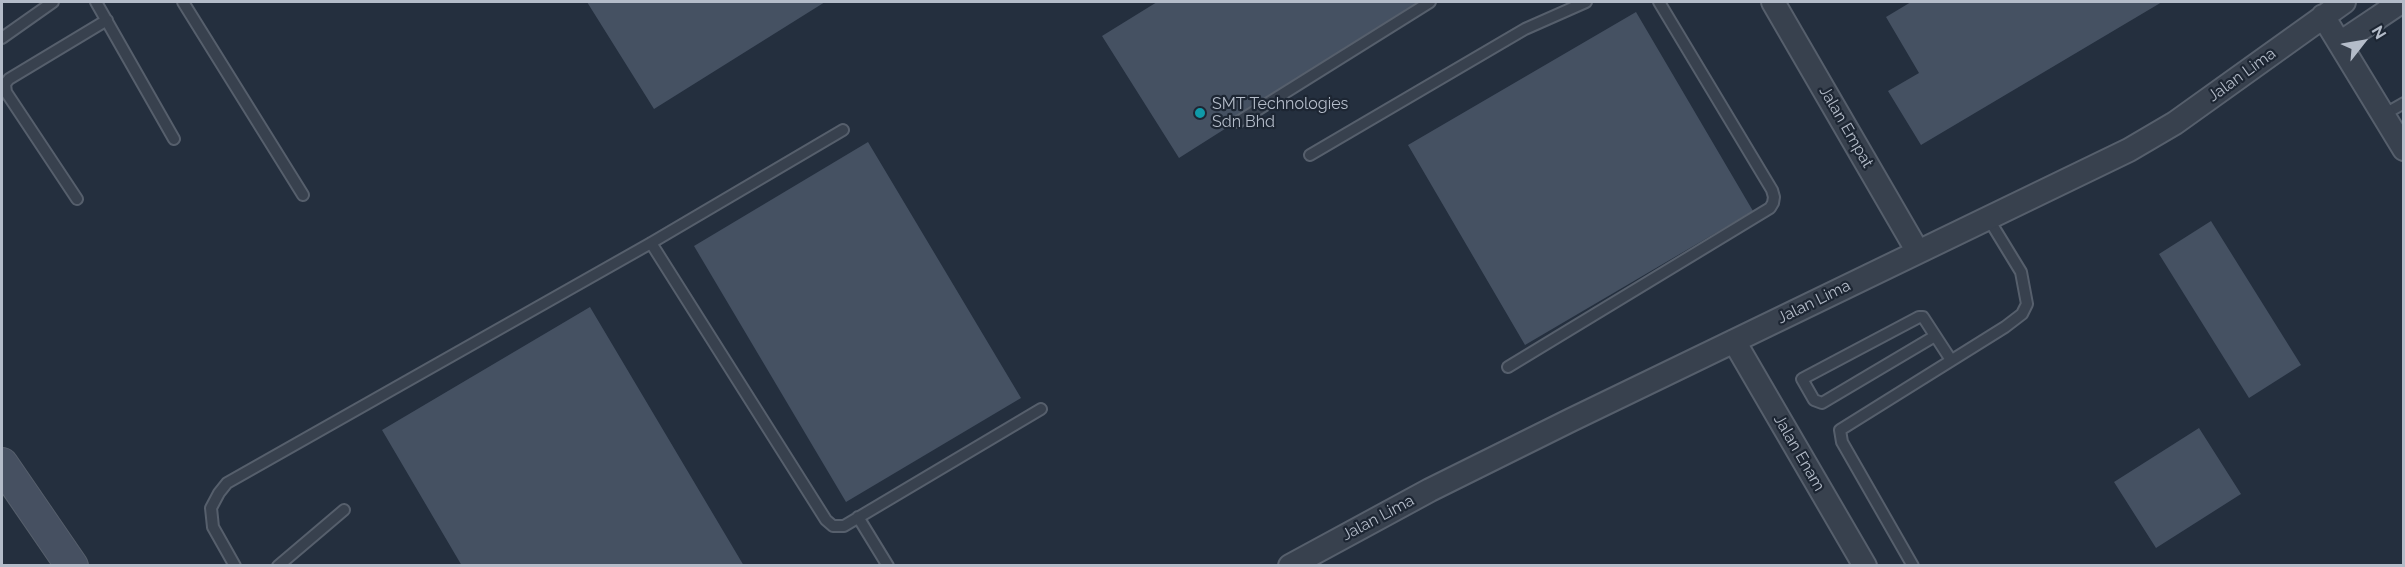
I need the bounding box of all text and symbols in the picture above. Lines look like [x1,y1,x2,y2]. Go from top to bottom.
north arrow [2333,12,2393,72]
text: N [2368,22,2390,43]
street label: Jalan Lima [2204,44,2280,106]
street label: Jalan Empat [1815,83,1877,171]
place label: SMT Technologies Sdn Bhd [1212,94,1348,132]
marker: SMT Technologies Sdn Bhd [1193,106,1207,120]
street label: Jalan Lima [1774,276,1854,328]
street label: Jalan Enam [1769,411,1829,495]
street label: Jalan Lima [1339,491,1417,545]

